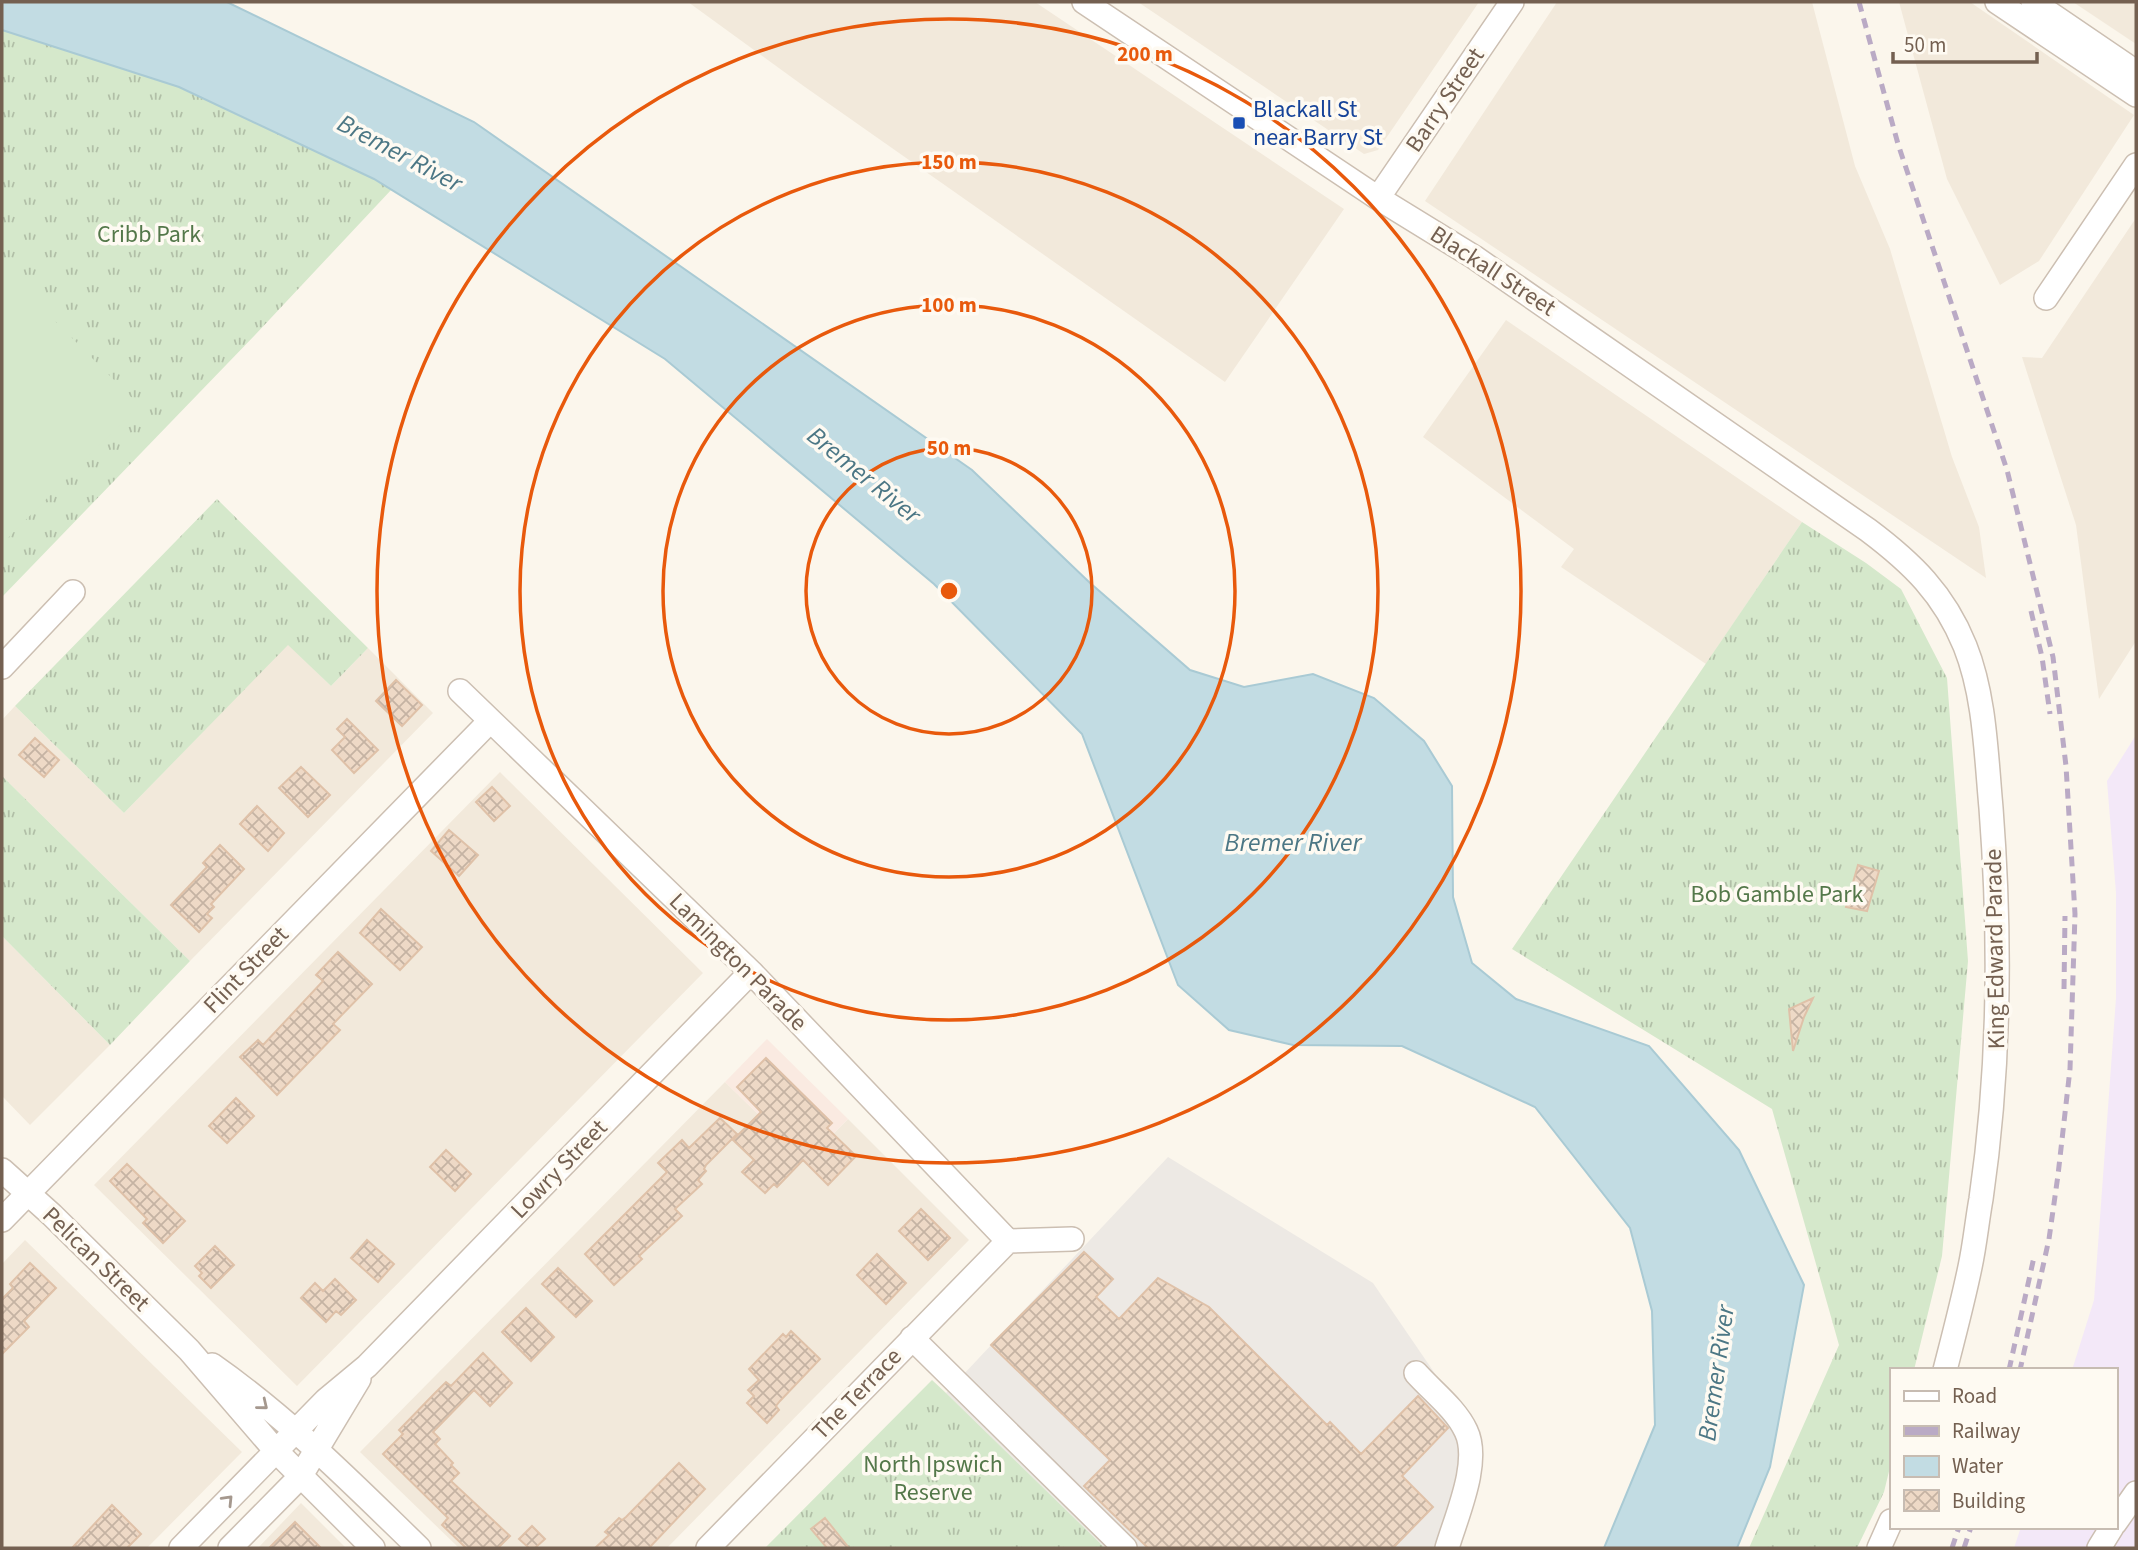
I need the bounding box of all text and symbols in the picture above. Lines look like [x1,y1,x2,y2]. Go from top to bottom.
scale bar [1893,21,2036,65]
text: 50 m [1904,30,1946,60]
text: 200 m [1117,39,1173,69]
street label: Barry Street [1397,41,1493,159]
place label: Blackall St near Barry St [1253,92,1383,155]
water label: Bremer River [331,105,470,202]
marker: Blackall St near Barry St [1231,115,1247,131]
text: 150 m [921,147,977,177]
park label: Cribb Park [97,217,201,252]
street label: Blackall Street [1423,217,1563,325]
text: 100 m [921,290,977,320]
water label: Bremer River [799,418,930,533]
text: 50 m [927,433,971,463]
centre of rings [937,579,961,603]
water label: Bremer River [1225,824,1362,861]
street label: King Edward Parade [1976,848,2014,1050]
park label: Bob Gamble Park [1691,877,1864,912]
street label: Lamington Parade [661,885,815,1039]
street label: Flint Street [195,918,297,1022]
street label: Lowry Street [502,1111,616,1227]
street label: Pelican Street [34,1199,158,1319]
water label: Bremer River [1688,1302,1744,1443]
street label: The Terrace [804,1340,910,1448]
legend [1890,1368,2117,1529]
text: Road [1952,1381,1997,1411]
one-way arrow [256,1396,268,1409]
text: Railway [1952,1416,2020,1446]
park label: North Ipswich Reserve [863,1447,1003,1510]
text: Water [1952,1451,2004,1481]
text: Building [1952,1486,2026,1516]
one-way arrow [220,1495,233,1508]

